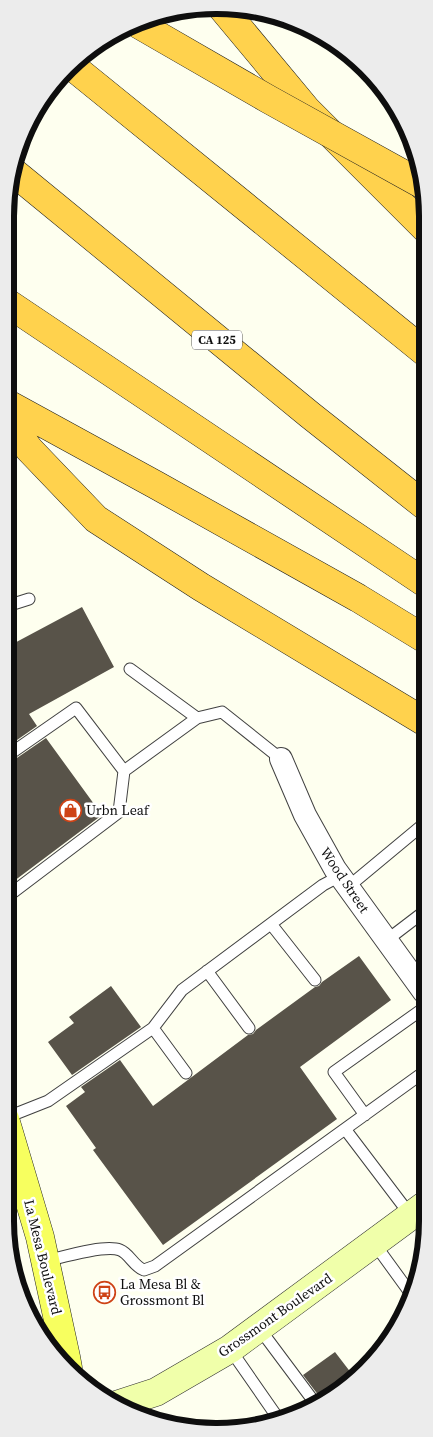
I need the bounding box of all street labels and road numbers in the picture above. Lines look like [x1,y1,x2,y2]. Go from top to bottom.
road number: CA 125 [192,330,242,350]
street label: Wood Street [316,843,375,917]
street label: La Mesa Boulevard [19,1197,67,1317]
street label: Grossmont Boulevard [214,1268,336,1362]

